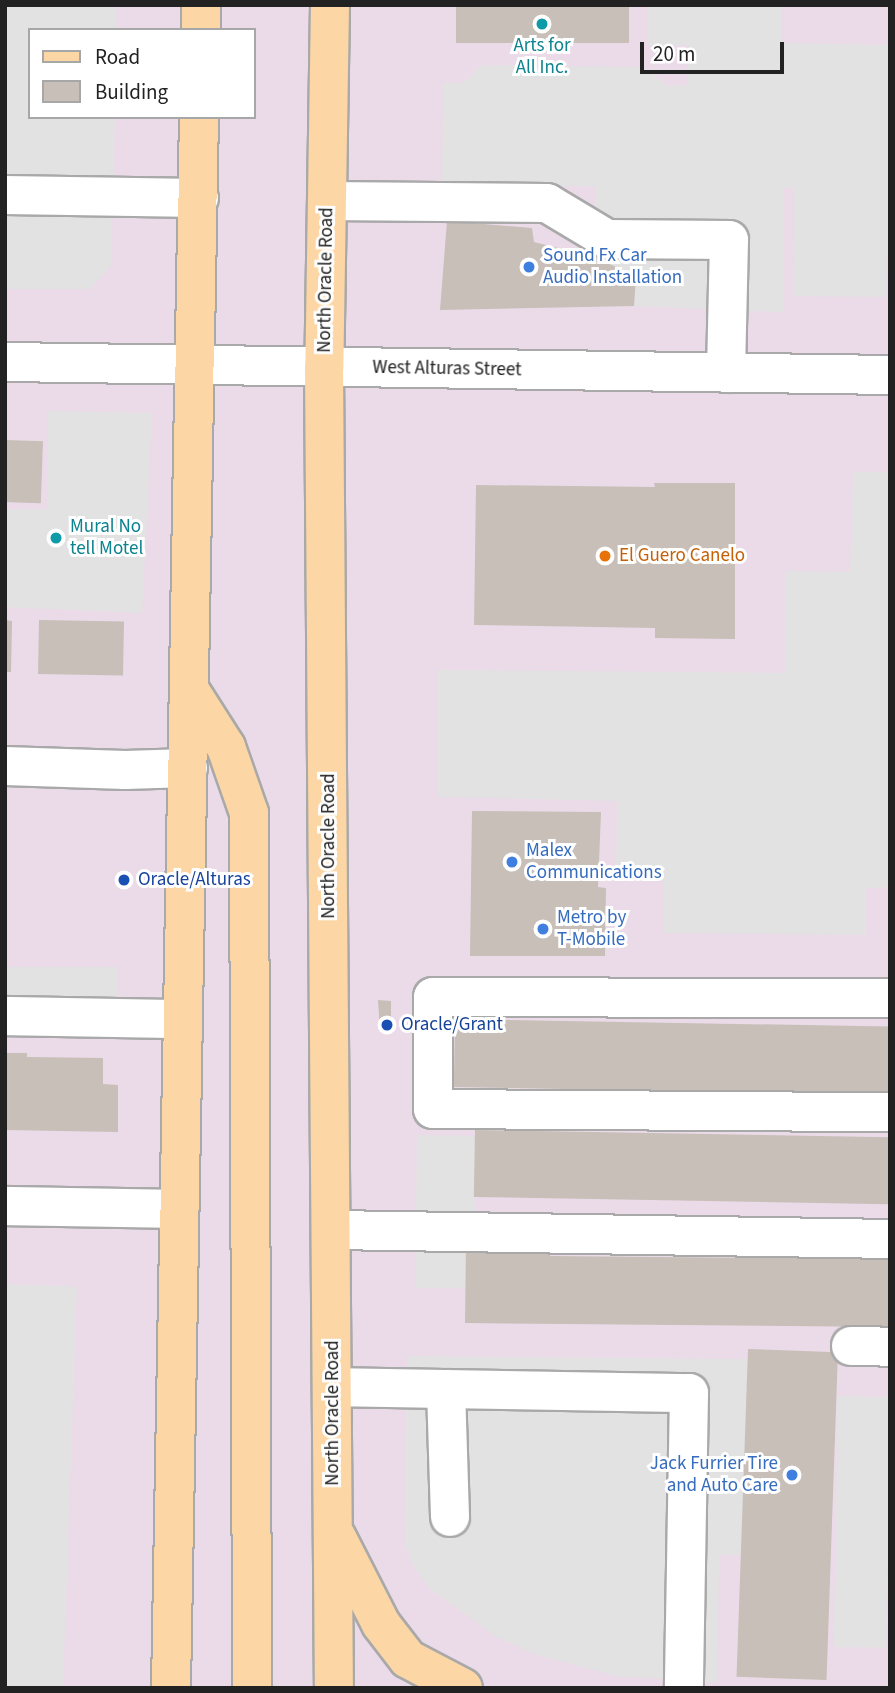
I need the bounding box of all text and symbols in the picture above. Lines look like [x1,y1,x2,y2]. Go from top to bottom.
marker: Arts for All Inc. [534,16,550,32]
legend [28,28,256,119]
scale bar [643,28,786,72]
place label: Arts for All Inc. [513,35,571,79]
text: 20 m [653,39,695,69]
text: Road [95,42,140,72]
text: Building [95,77,168,107]
street label: North Oracle Road [313,207,339,353]
place label: Sound Fx Car Audio Installation [543,245,682,289]
marker: Sound Fx Car Audio Installation [521,259,537,275]
street label: West Alturas Street [372,356,522,382]
place label: Mural No tell Motel [70,516,143,560]
marker: Mural No tell Motel [48,530,64,546]
place label: El Guero Canelo [619,545,745,567]
marker: El Guero Canelo [597,548,613,564]
street label: North Oracle Road [318,773,340,919]
place label: Malex Communications [526,840,662,884]
marker: Malex Communications [504,854,520,870]
place label: Oracle/Alturas [138,869,251,891]
marker: Oracle/Alturas [116,872,132,888]
place label: Metro by T-Mobile [557,907,626,951]
marker: Metro by T-Mobile [535,921,551,937]
place label: Oracle/Grant [401,1014,503,1036]
marker: Oracle/Grant [379,1017,395,1033]
street label: North Oracle Road [322,1340,344,1486]
place label: Jack Furrier Tire and Auto Care [650,1453,778,1497]
marker: Jack Furrier Tire and Auto Care [784,1467,800,1483]

